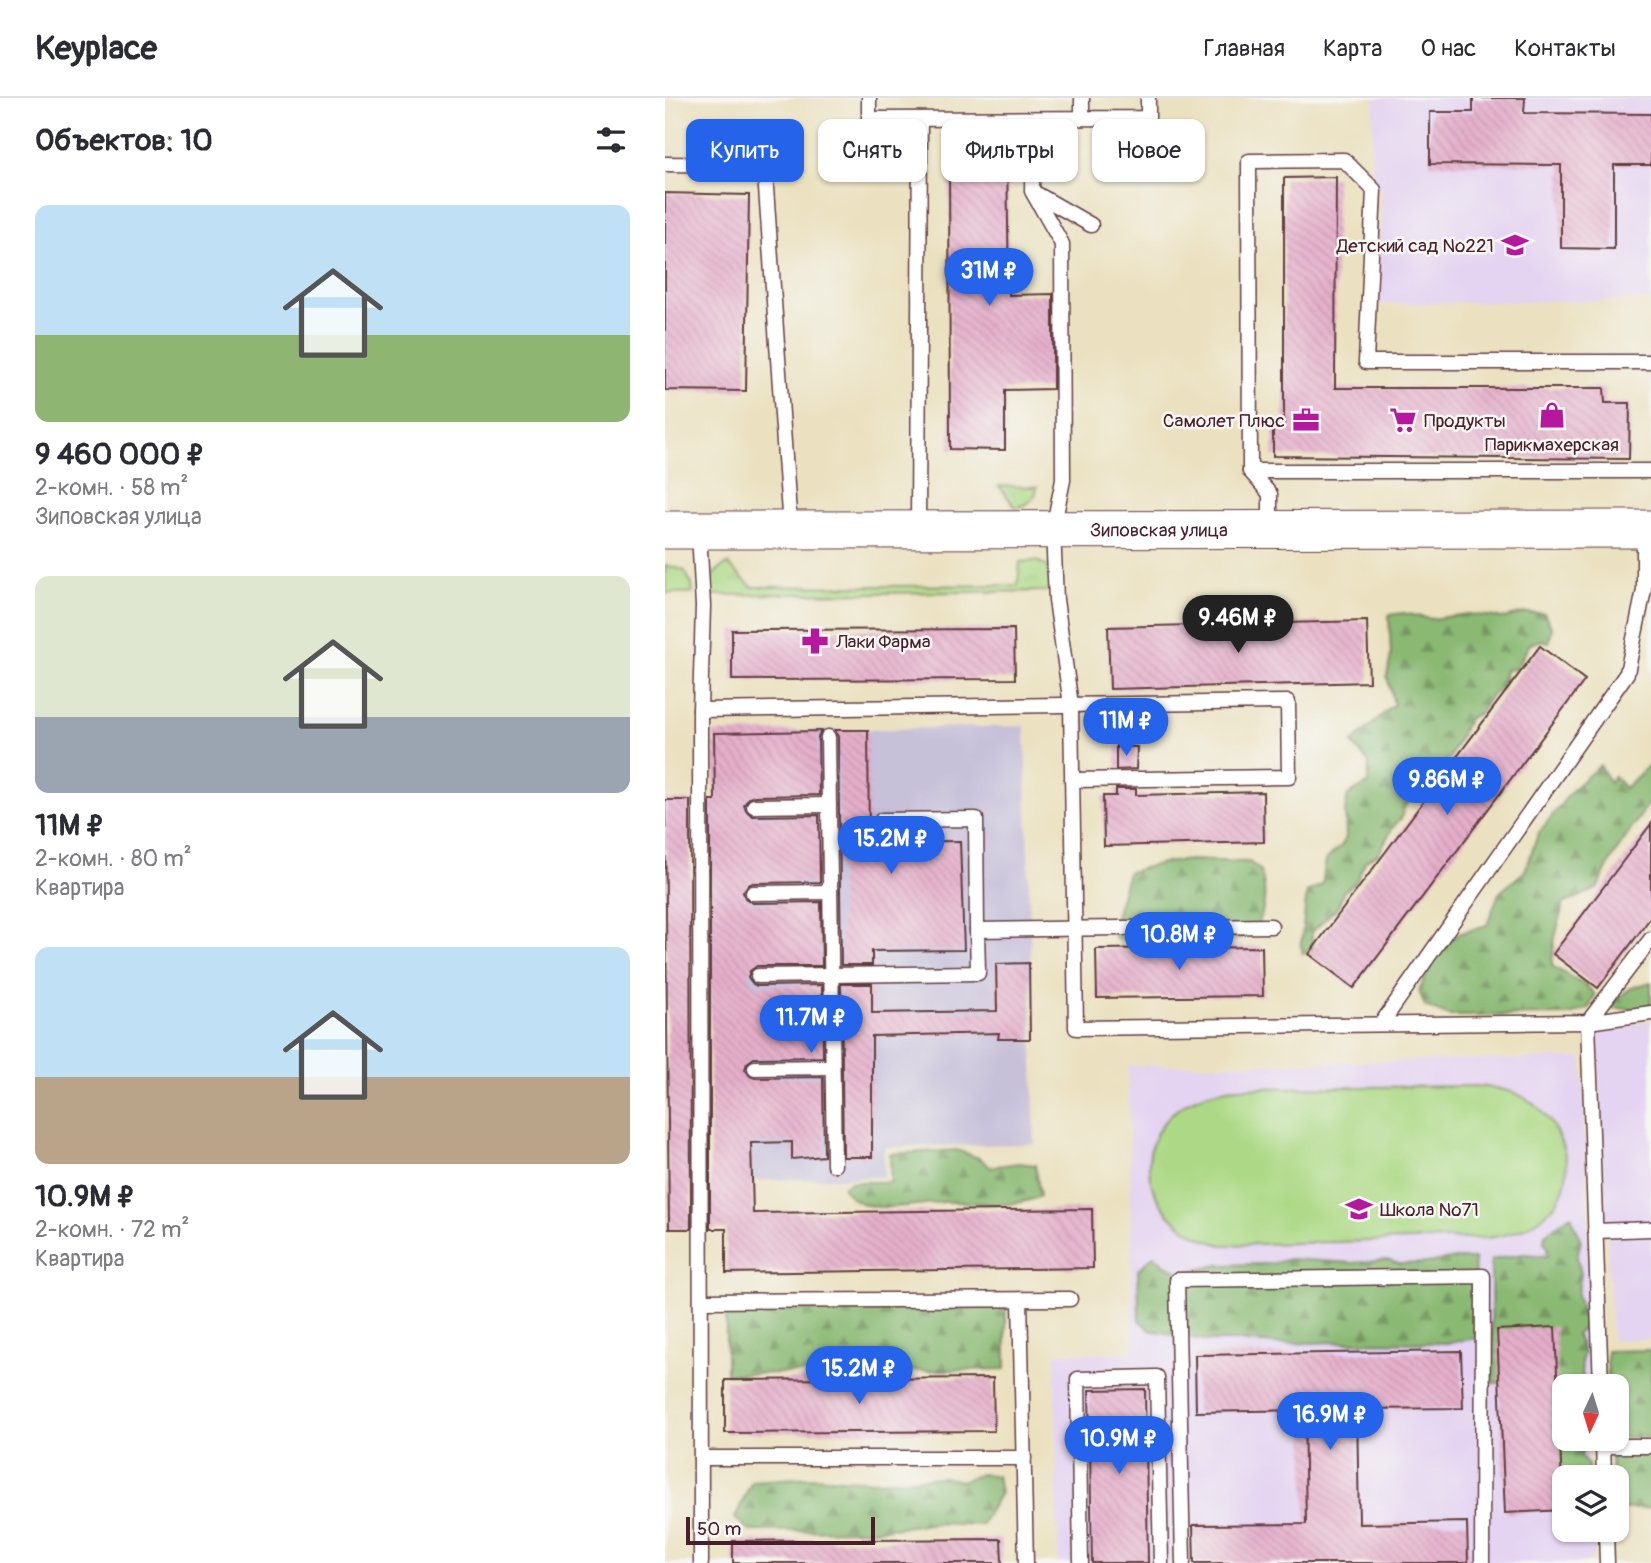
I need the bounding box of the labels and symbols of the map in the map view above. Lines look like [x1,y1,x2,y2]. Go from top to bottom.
school or university icon: Детский сад №221 [1500,230,1530,260]
place label: Детский сад №221 [1336,234,1494,258]
pin: 31M ₽ [940,248,1038,308]
shop icon: Парикмахерская [1537,400,1567,430]
office icon: Самолет Плюс [1291,405,1321,435]
supermarket icon: Продукты [1388,405,1418,435]
place label: Самолет Плюс [1163,409,1285,433]
place label: Продукты [1424,409,1506,433]
place label: Парикмахерская [1485,433,1619,457]
street label: Зиповская улица [1090,518,1228,543]
pin: 9.46M ₽ [1173,596,1303,655]
pharmacy icon: Лаки Фарма [800,626,830,656]
place label: Лаки Фарма [835,630,931,654]
pin: 11M ₽ [1077,698,1175,758]
pin: 9.86M ₽ [1382,758,1512,817]
pin: 15.2M ₽ [826,816,956,876]
pin: 10.8M ₽ [1114,912,1244,972]
pin: 11.7M ₽ [746,996,876,1055]
school or university icon: Школа №71 [1344,1194,1374,1224]
place label: Школа №71 [1380,1198,1479,1222]
pin: 15.2M ₽ [794,1346,924,1406]
north arrow [1552,1374,1629,1451]
pin: 16.9M ₽ [1265,1392,1395,1452]
pin: 10.9M ₽ [1054,1416,1184,1476]
scale bar [686,1514,875,1546]

